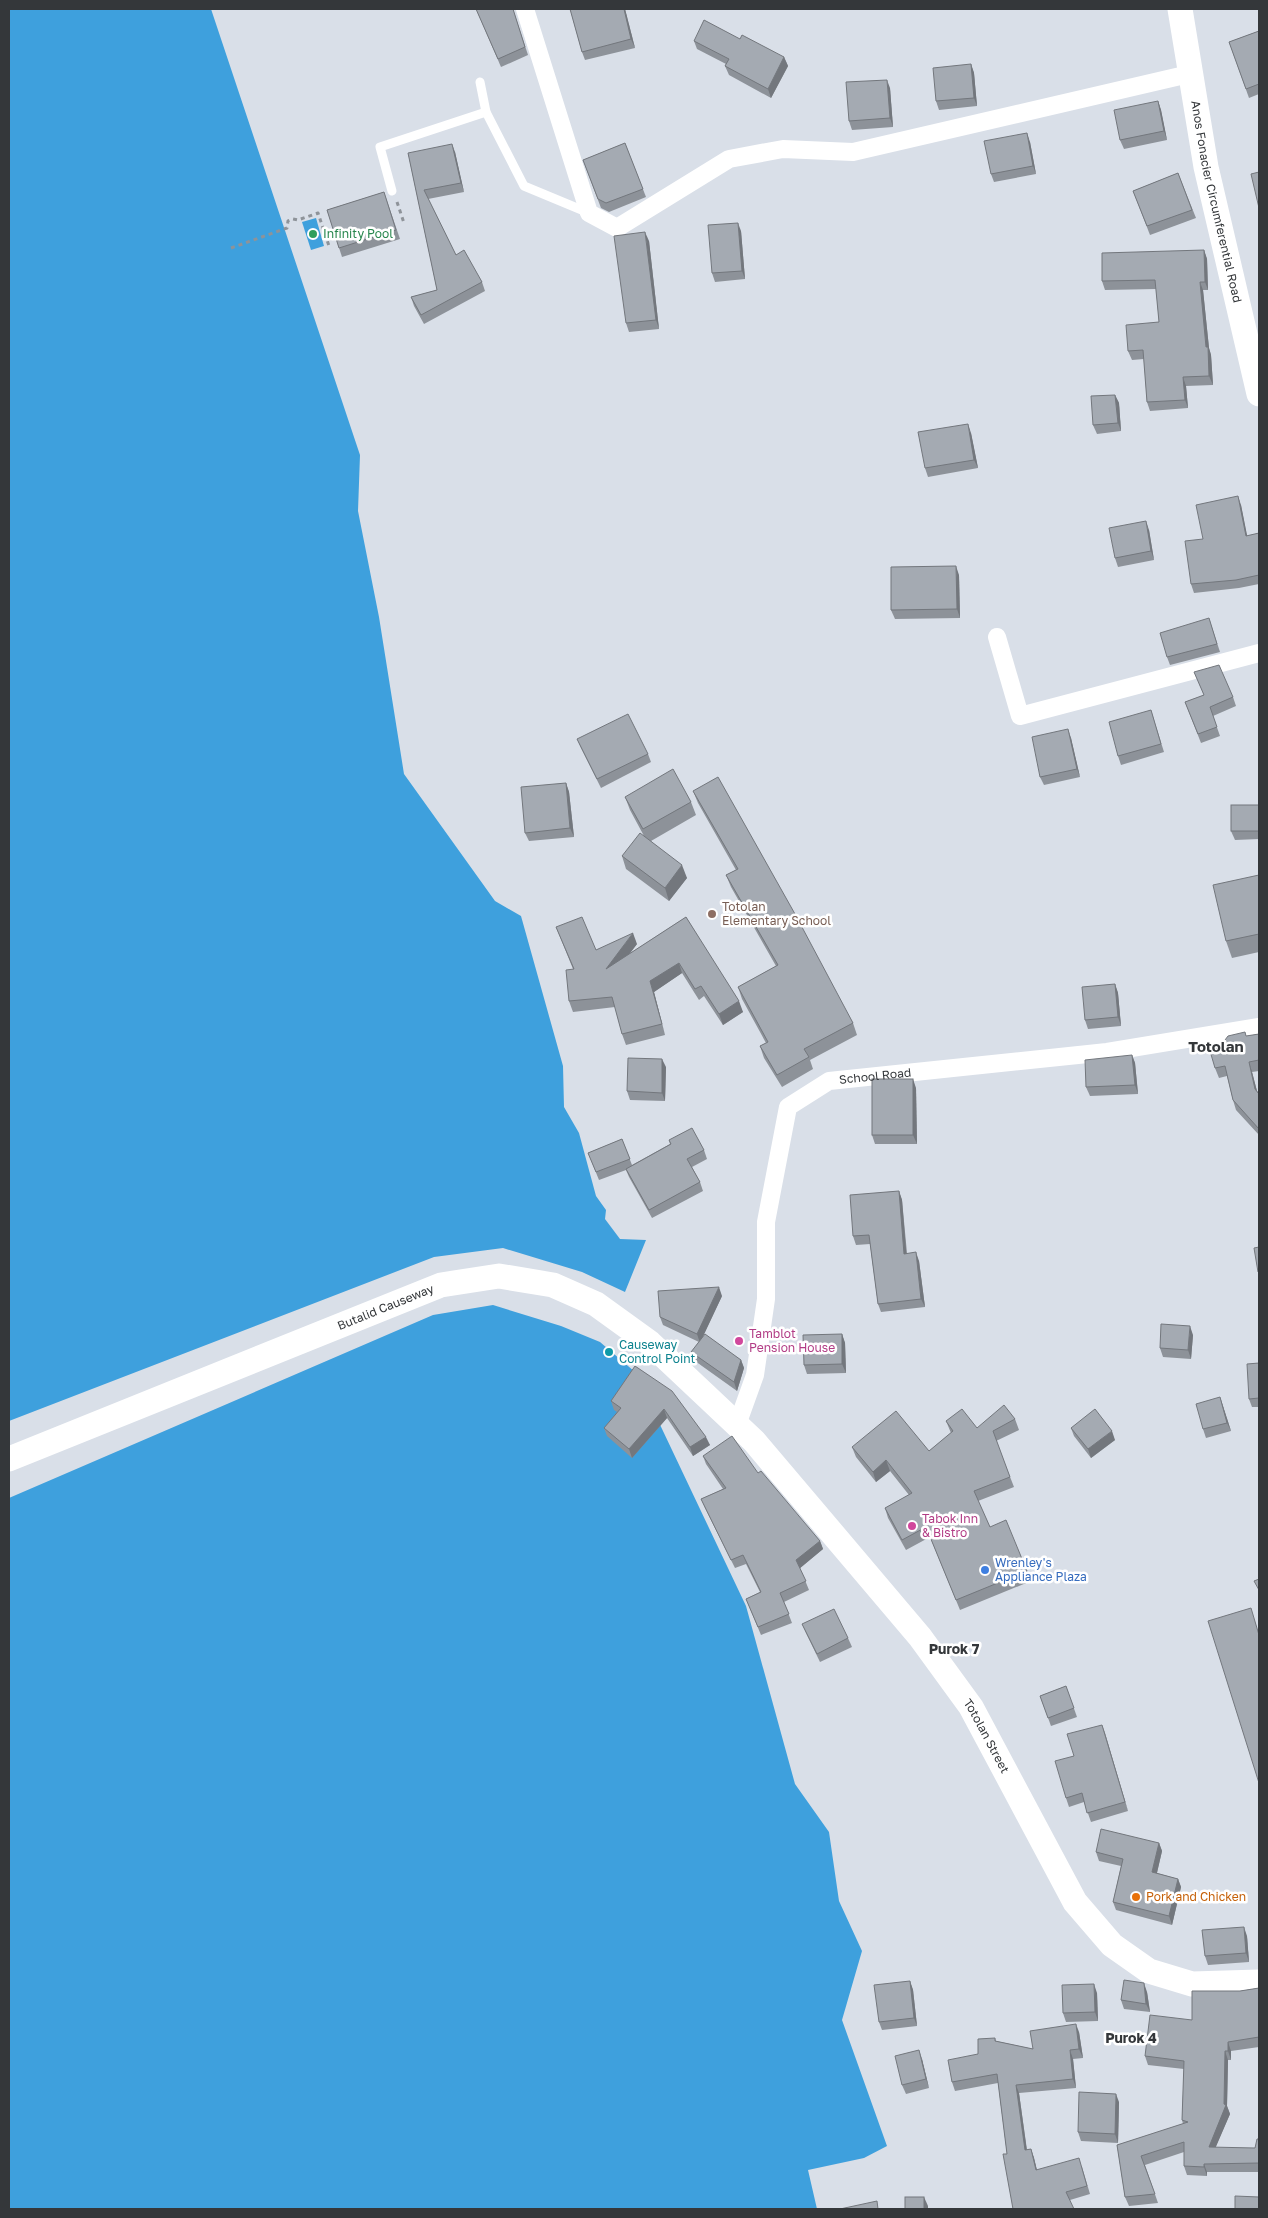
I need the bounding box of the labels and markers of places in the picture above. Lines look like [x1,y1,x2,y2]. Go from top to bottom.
place label: Infinity Pool [323,226,393,241]
marker: Infinity Pool [307,228,319,240]
place label: Totolan Elementary School [722,899,831,928]
marker: Totolan Elementary School [706,908,718,920]
place label: Tamblot Pension House [749,1326,835,1355]
marker: Tamblot Pension House [733,1335,745,1347]
place label: Causeway Control Point [619,1337,695,1366]
marker: Causeway Control Point [603,1346,615,1358]
place label: Tabok Inn & Bistro [922,1511,978,1540]
marker: Tabok Inn & Bistro [906,1520,918,1532]
place label: Wrenley's Appliance Plaza [995,1555,1087,1584]
marker: Wrenley's Appliance Plaza [979,1564,991,1576]
place label: Pork and Chicken [1146,1889,1246,1904]
marker: Pork and Chicken [1130,1891,1142,1903]

